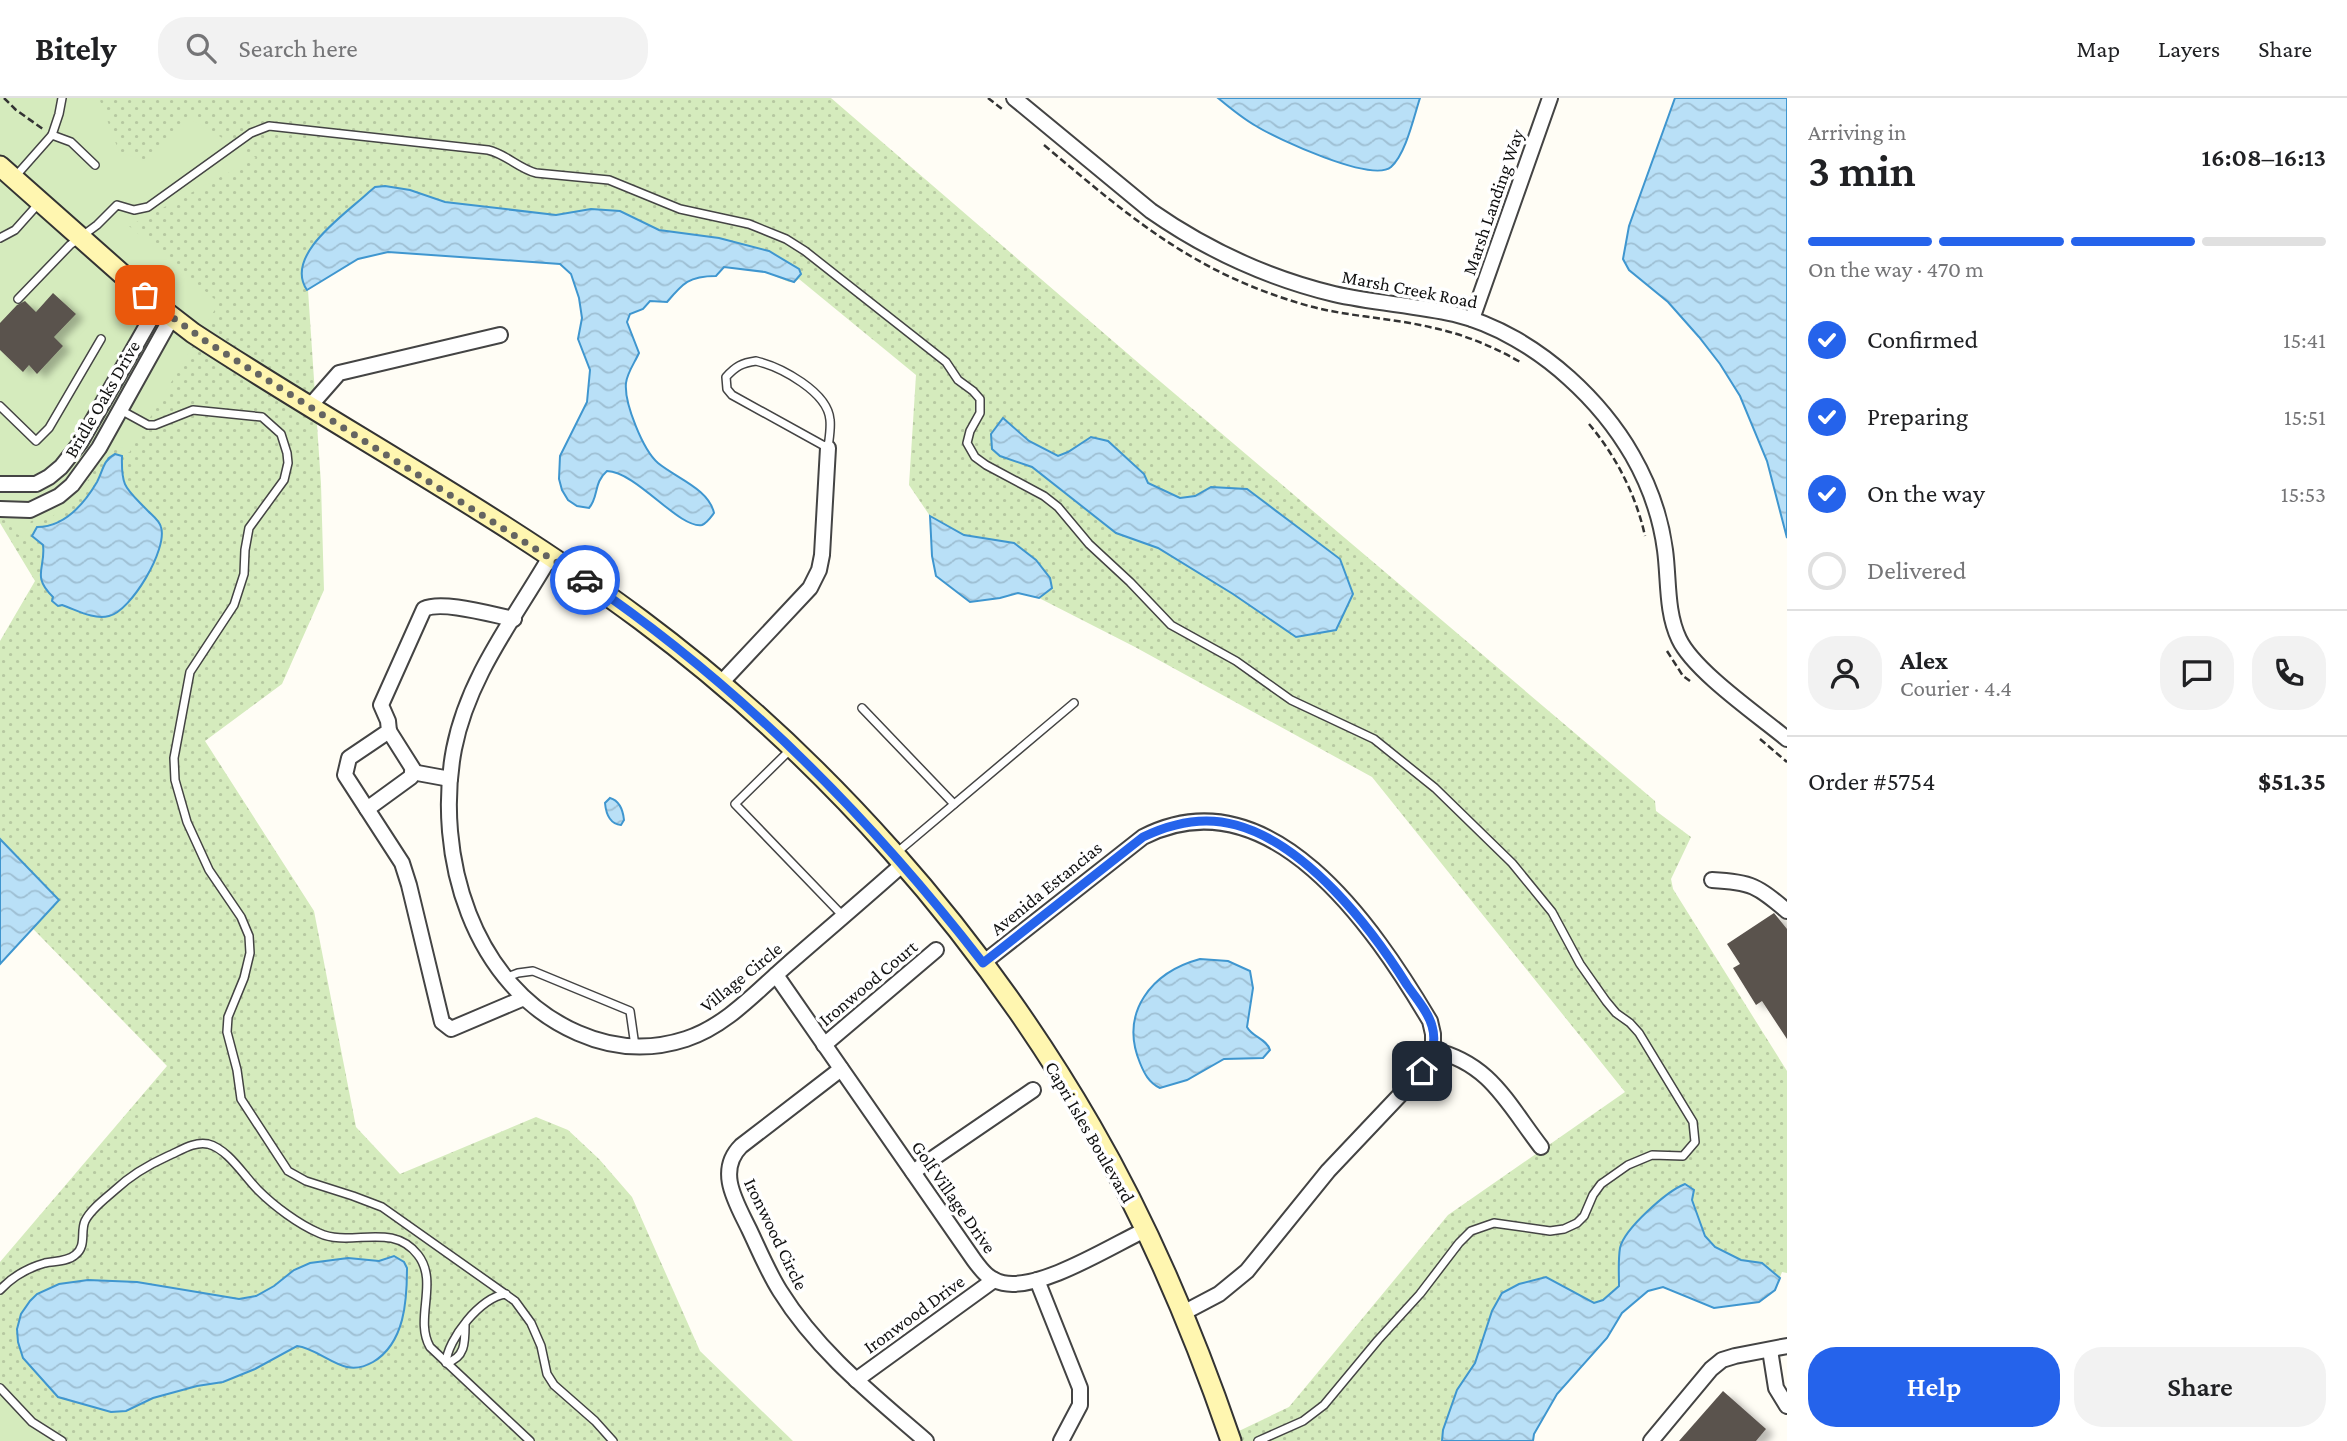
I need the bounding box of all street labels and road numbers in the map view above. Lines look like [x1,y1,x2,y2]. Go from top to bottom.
street label: Marsh Landing Way [1458,126,1528,278]
street label: Marsh Creek Road [1340,266,1480,312]
street label: Bridle Oaks Drive [60,337,144,461]
street label: Avenida Estancias [986,837,1106,939]
street label: Ironwood Court [815,935,922,1030]
street label: Village Circle [696,938,786,1016]
street label: Capri Isles Boulevard [1041,1058,1139,1206]
street label: Golf Village Drive [907,1137,1001,1257]
street label: Ironwood Circle [740,1175,812,1293]
street label: Ironwood Drive [860,1270,968,1358]

